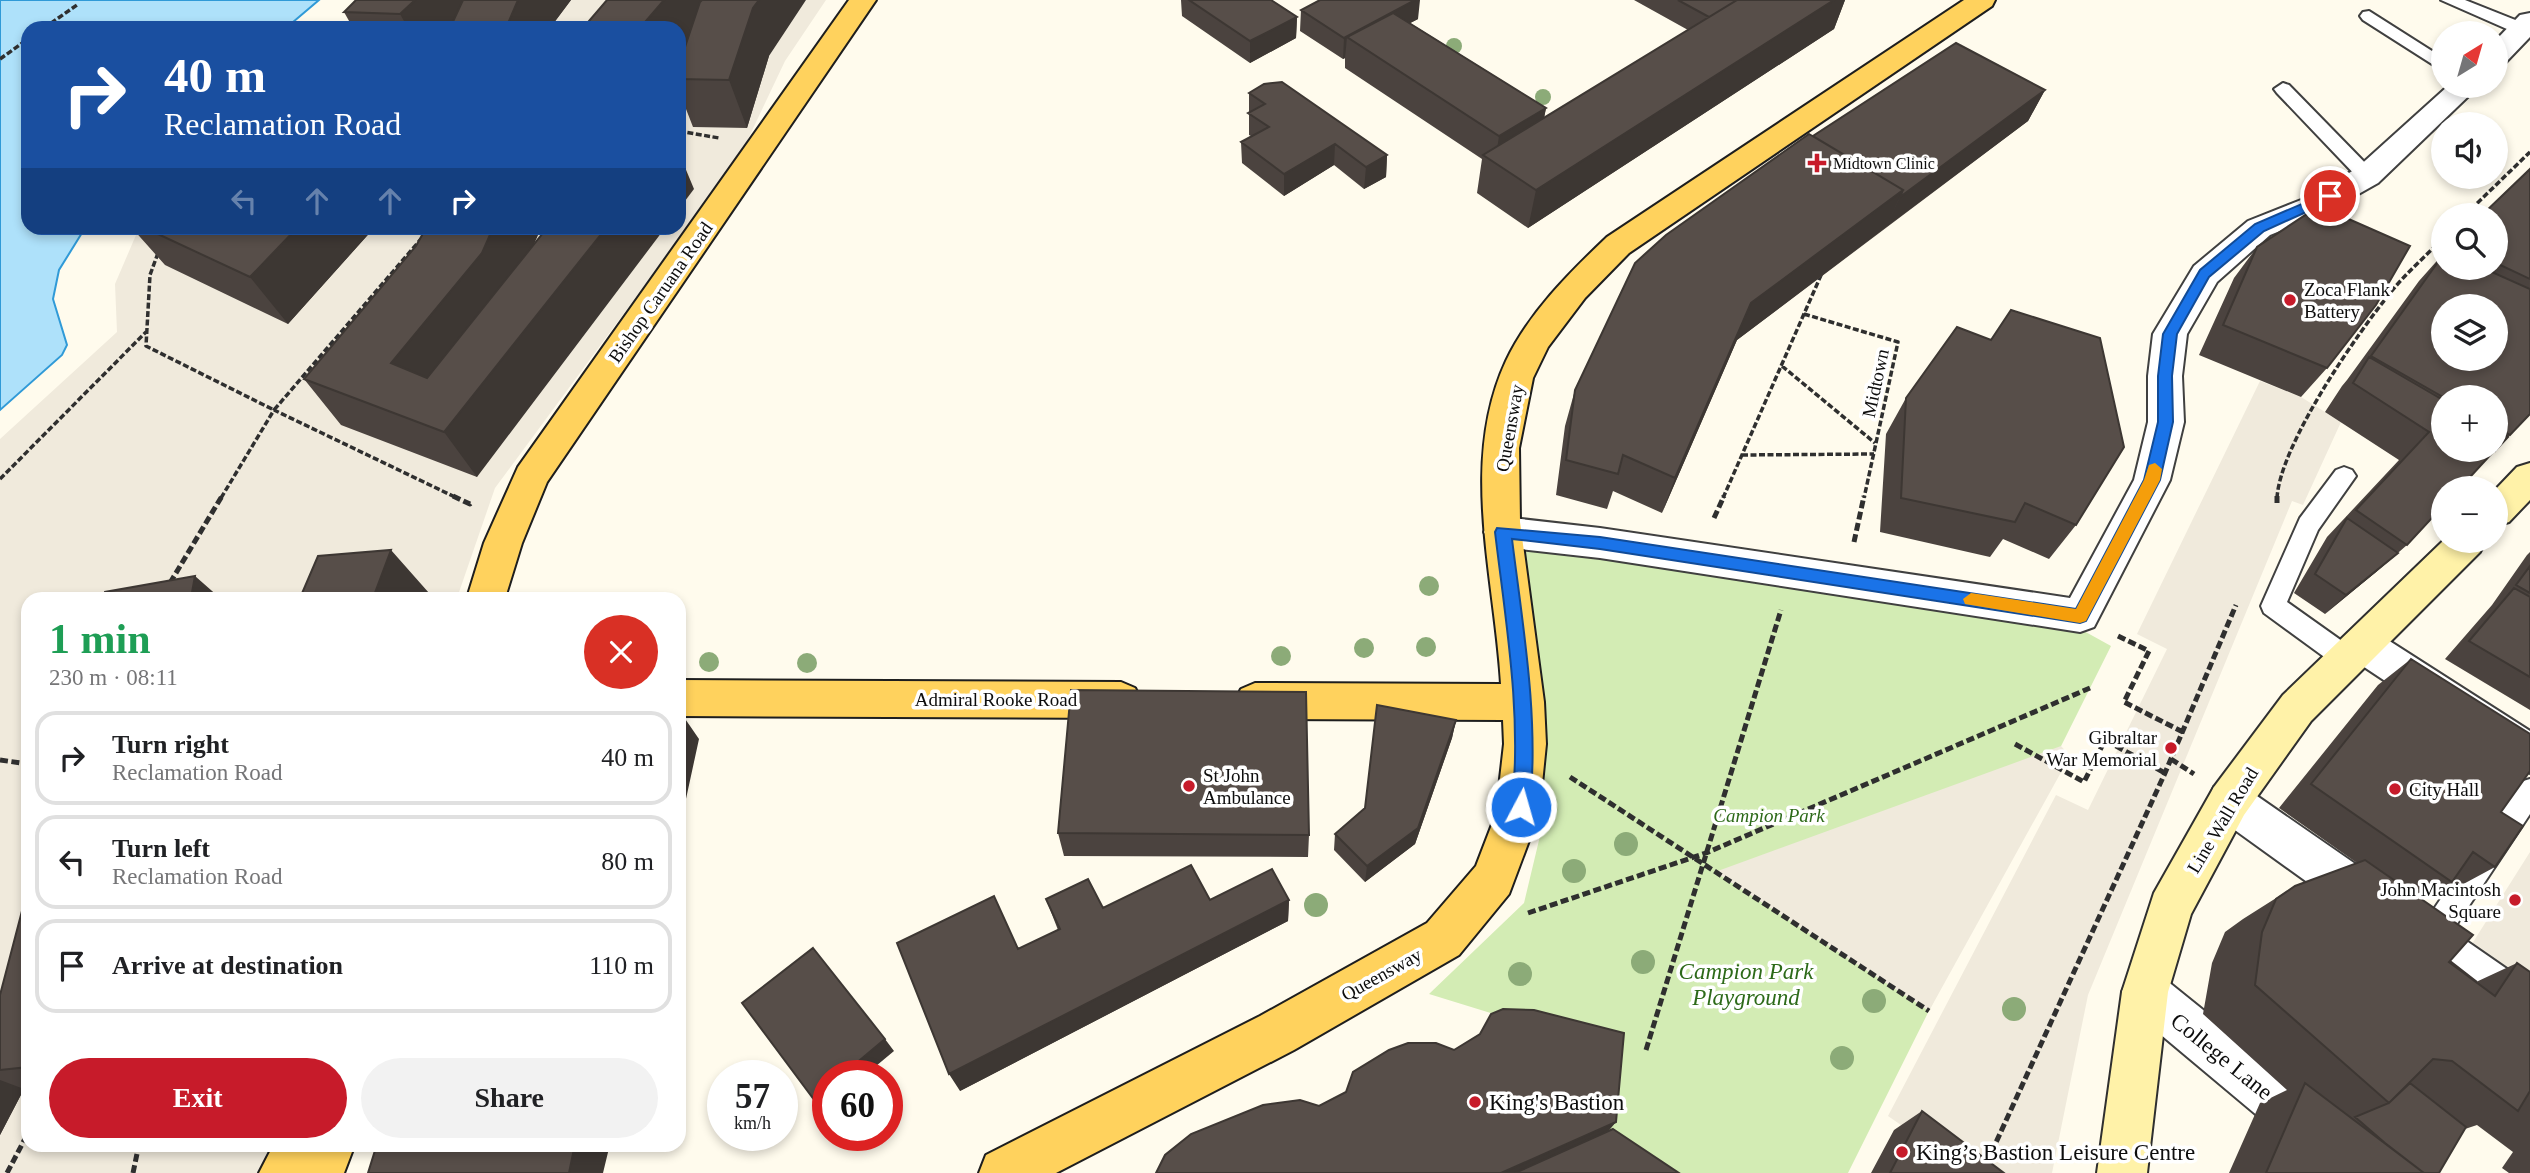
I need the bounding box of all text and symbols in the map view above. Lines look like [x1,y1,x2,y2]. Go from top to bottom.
north arrow [2431,21,2508,98]
map controls [2431,21,2508,553]
text: 40 m [164,48,266,103]
icon: right [49,49,140,140]
text: Reclamation Road [164,106,401,142]
button: sound [2431,112,2508,189]
marker: Midtown Clinic [1807,153,1827,173]
place label: Midtown Clinic [1833,155,1935,172]
pin [2300,166,2360,226]
icon: arrive [2311,177,2349,215]
icon: left [225,182,263,220]
icon: ahead [298,182,336,220]
icon: ahead [371,182,409,220]
icon: right [444,182,482,220]
button: search [2431,203,2508,280]
street label: Bishop Caruana Road [604,218,717,367]
place label: Zoca Flank Battery [2304,279,2391,322]
marker: Zoca Flank Battery [2282,292,2298,308]
button: layers [2431,294,2508,371]
street label: Midtown [1858,346,1893,419]
street label: Queensway [1491,382,1528,474]
button: + [2431,385,2508,462]
button: − [2431,476,2508,553]
button: close [584,615,658,689]
text: 1 min [49,616,151,662]
text: 230 m · 08:11 [49,665,178,690]
street label: Admiral Rooke Road [915,689,1078,710]
place label: Gibraltar War Memorial [2046,727,2158,770]
text: Turn right [112,730,229,759]
icon: right [53,739,91,777]
marker: Gibraltar War Memorial [2163,740,2179,756]
text: 40 m [601,743,654,772]
text: Reclamation Road [112,760,283,785]
street label: Line Wall Road [2183,763,2262,877]
place label: St John Ambulance [1203,765,1291,808]
position arrow [1484,770,1558,844]
marker: St John Ambulance [1181,778,1197,794]
place label: City Hall [2409,779,2479,800]
marker: City Hall [2387,781,2403,797]
park label: Campion Park [1713,805,1825,826]
text: Turn left [112,834,210,863]
icon: left [53,843,91,881]
text: 80 m [601,847,654,876]
text: Reclamation Road [112,864,283,889]
place label: John Macintosh Square [2380,879,2501,922]
marker: John Macintosh Square [2507,892,2523,908]
street label: Queensway [1337,944,1426,1005]
icon: arrive [53,947,91,985]
text: Arrive at destination [112,951,343,980]
text: 110 m [589,951,654,980]
park label: Campion Park Playground [1679,959,1814,1010]
street label: College Lane [2166,1008,2277,1105]
button: Exit [49,1058,347,1138]
button: Share [361,1058,658,1138]
speed limit sign: 60 [812,1060,903,1151]
text: 57 [735,1077,770,1116]
place label: King's Bastion [1489,1090,1625,1115]
marker: King's Bastion [1467,1094,1483,1110]
text: km/h [734,1113,771,1133]
place label: King’s Bastion Leisure Centre [1916,1140,2195,1165]
marker: King’s Bastion Leisure Centre [1894,1144,1910,1160]

